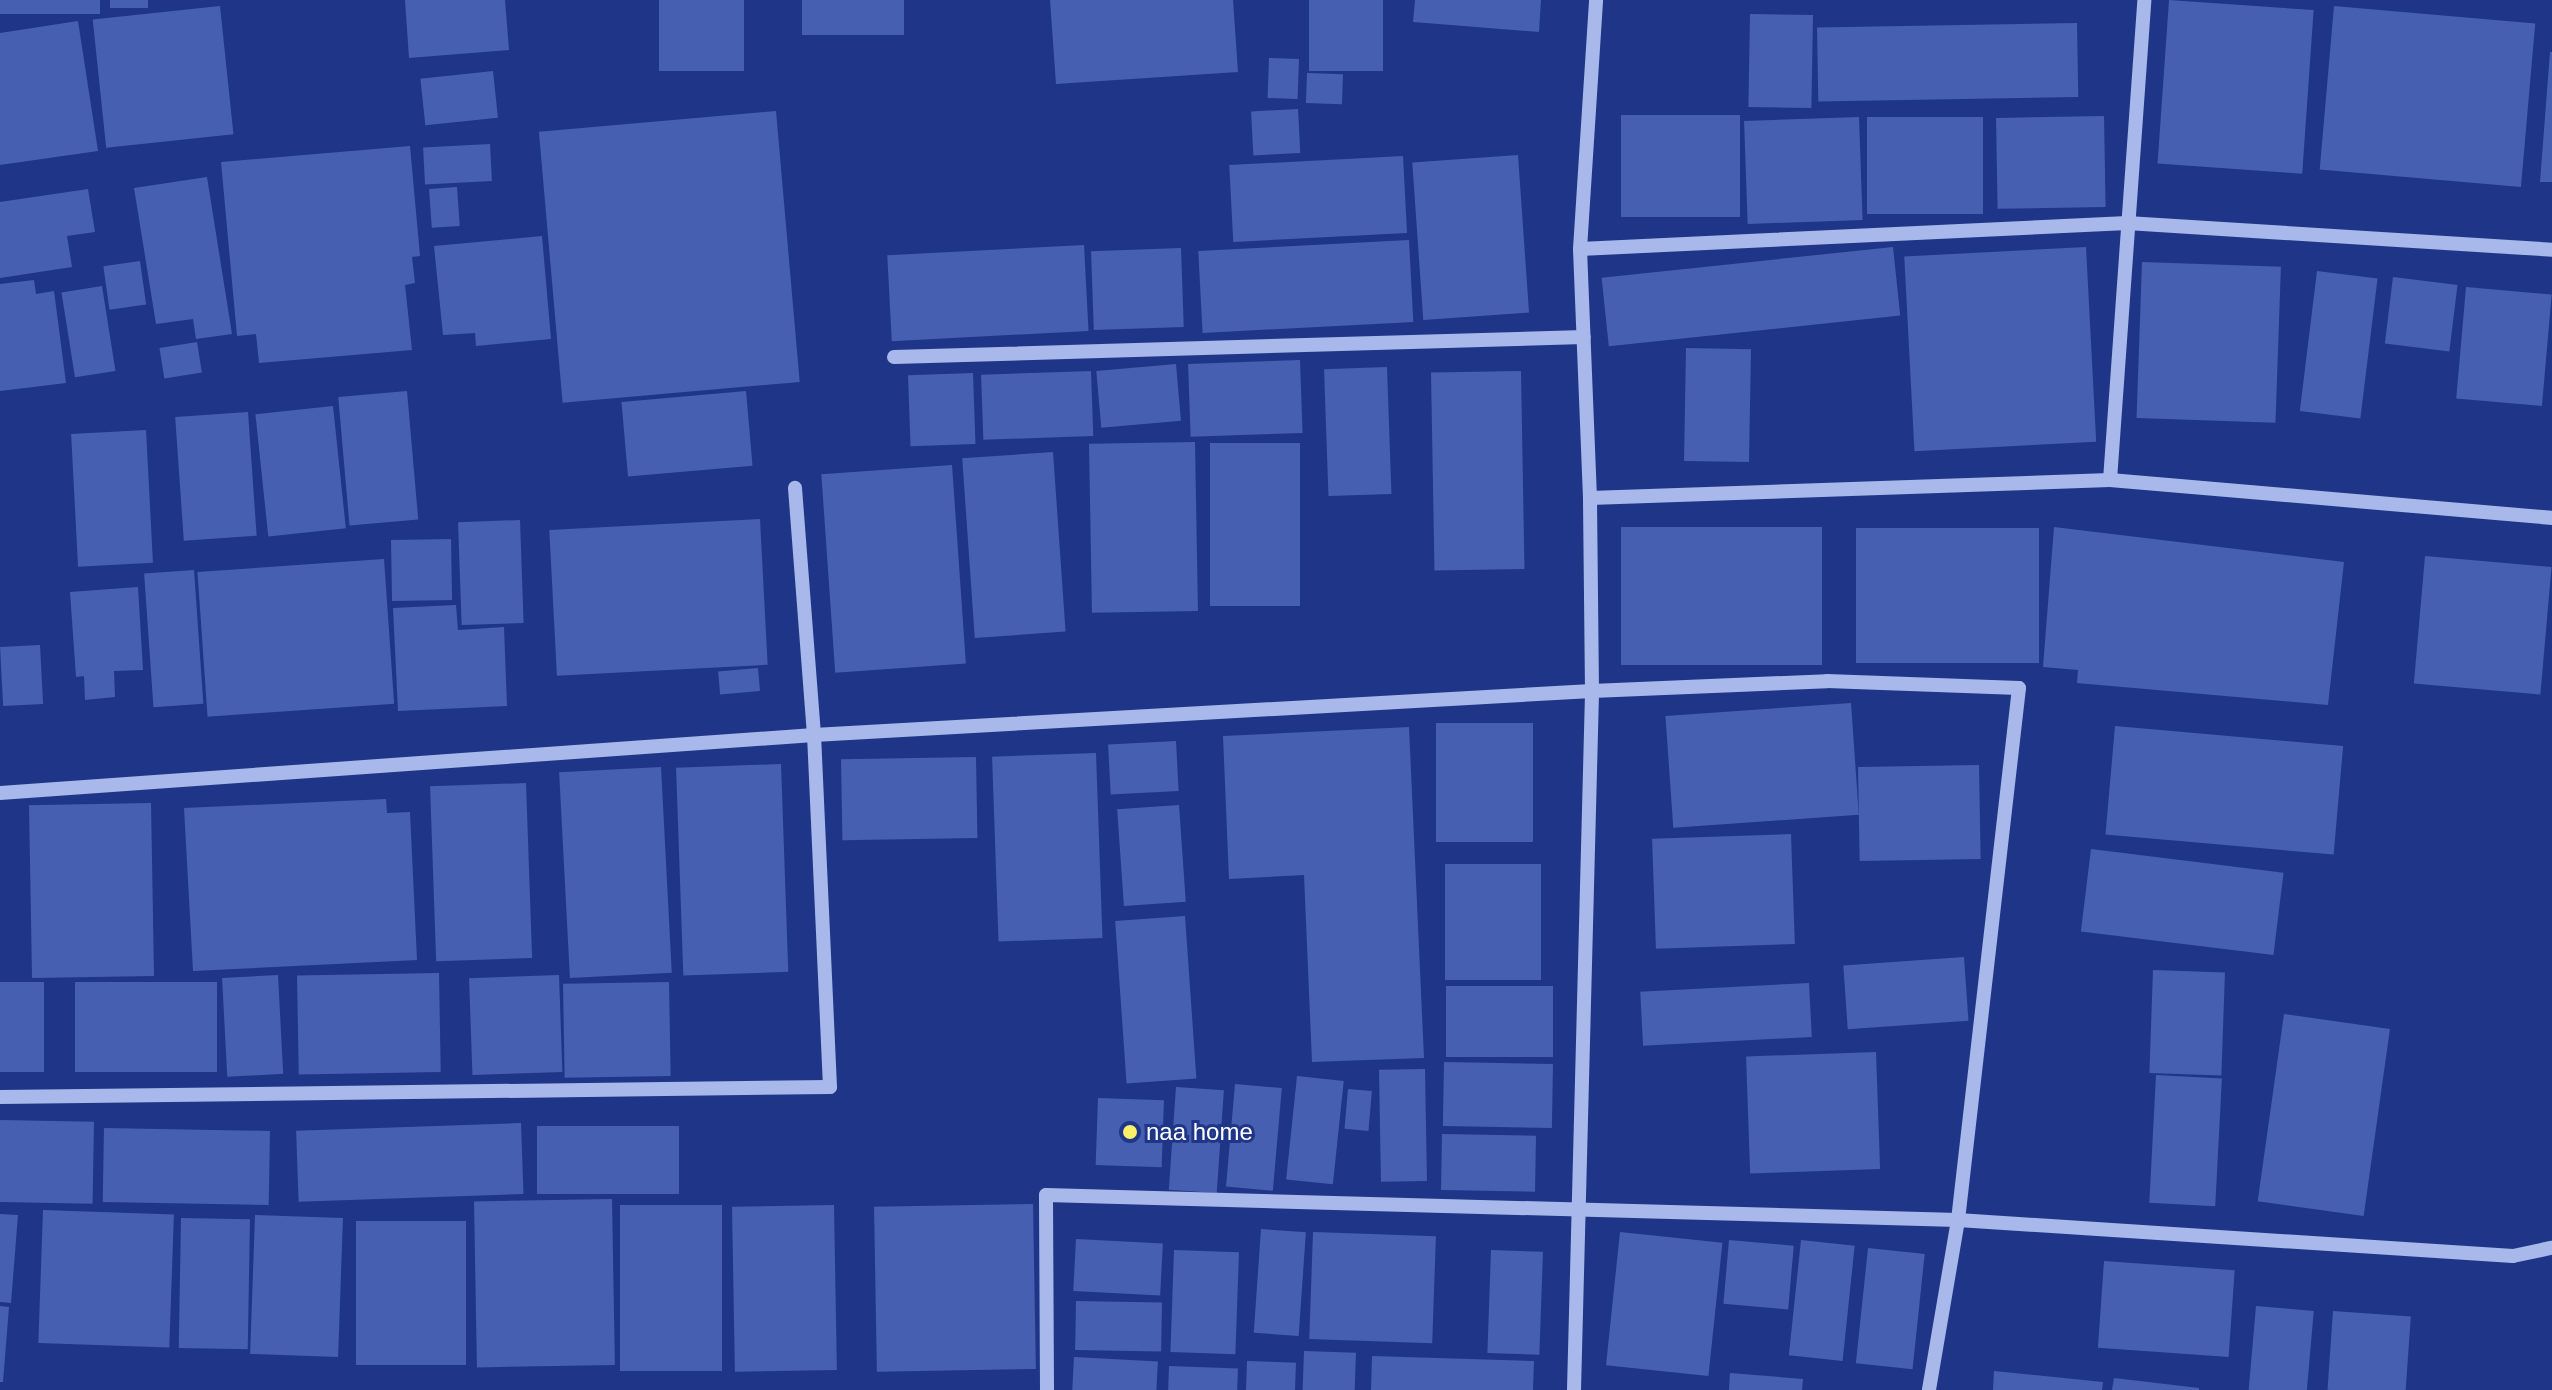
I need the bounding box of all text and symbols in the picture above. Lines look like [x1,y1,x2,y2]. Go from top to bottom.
place label: naa home [1146,1118,1253,1146]
marker: naa home [1121,1123,1139,1141]

